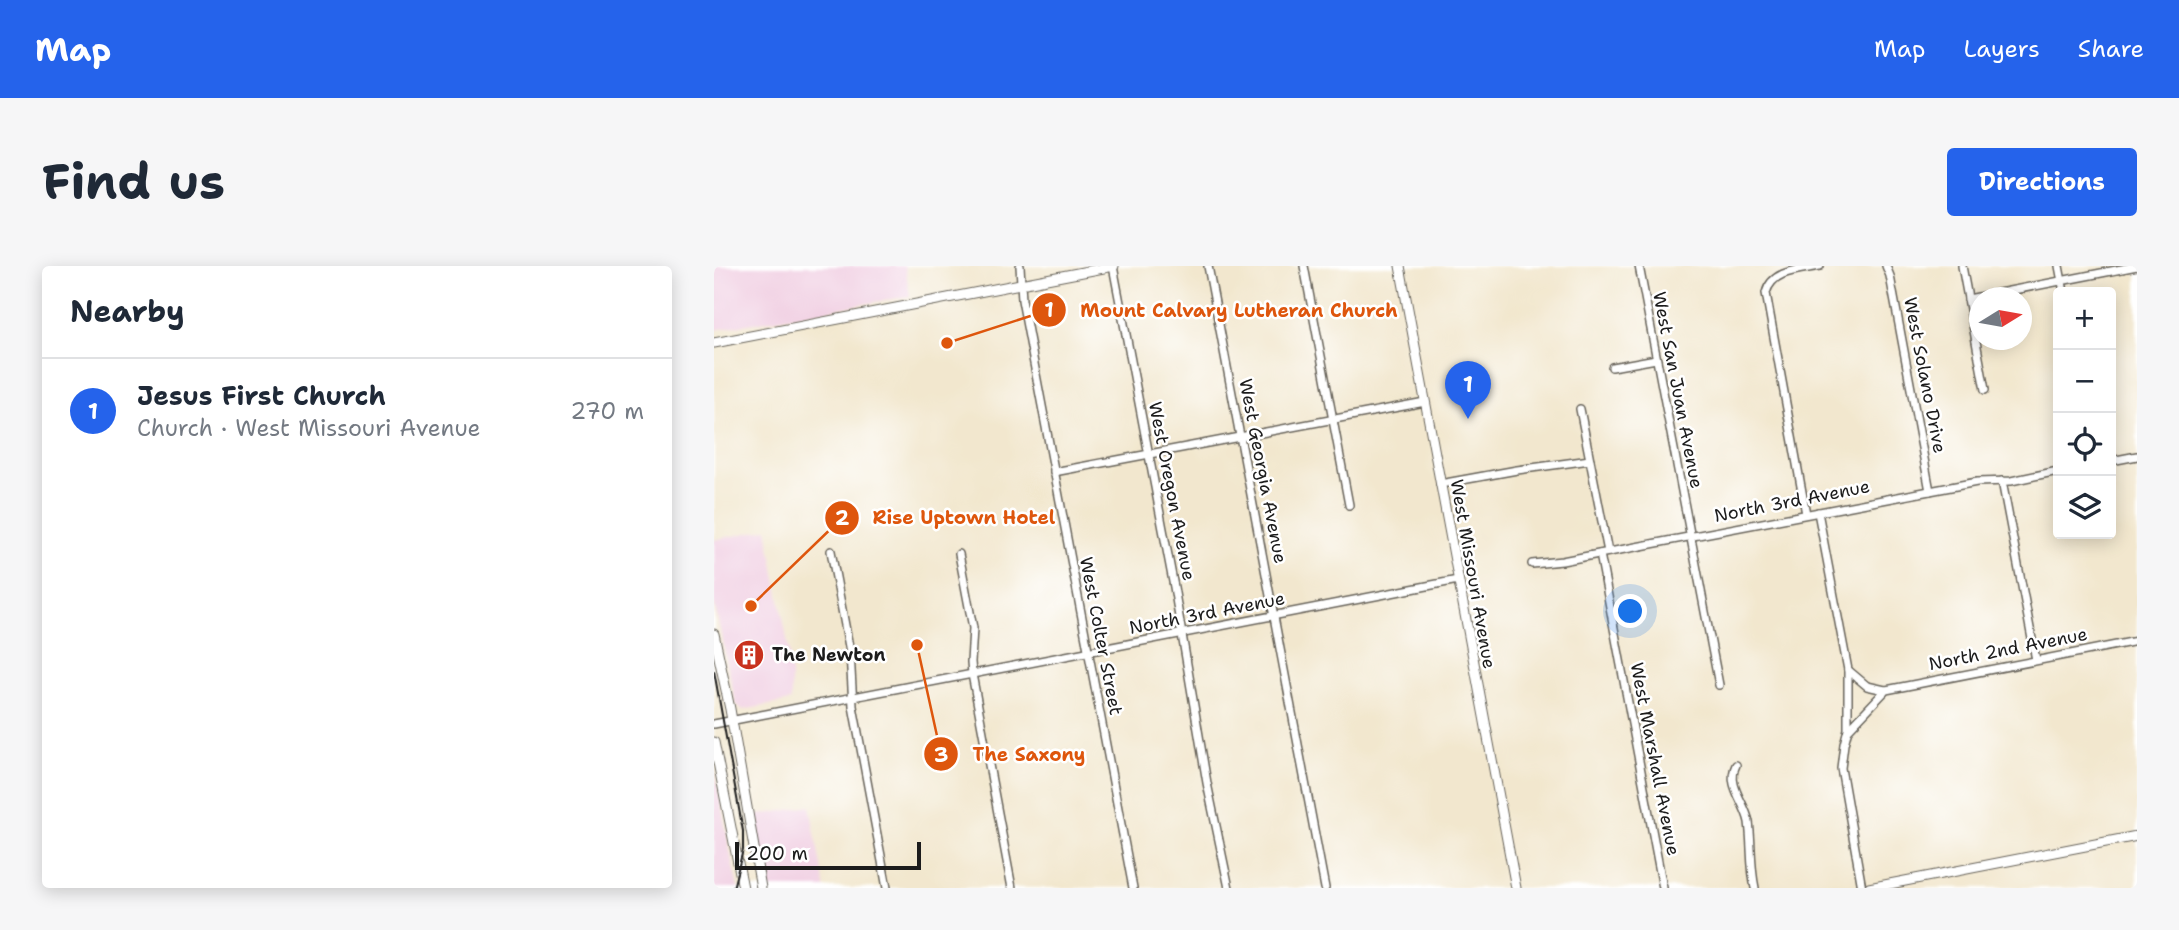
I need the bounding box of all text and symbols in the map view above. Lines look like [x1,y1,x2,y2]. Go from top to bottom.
text: Map [35,27,111,72]
text: Map [1874,33,1925,65]
text: Layers [1963,33,2040,65]
text: Share [2078,33,2144,65]
button: Directions [1947,148,2137,216]
text: Find us [42,149,225,215]
north arrow [1969,287,2032,350]
map controls [2053,287,2116,539]
button: + [2053,287,2116,350]
callout: Mount Calvary Lutheran Church [1031,290,1412,330]
street label: West San Juan Avenue [1647,290,1709,490]
text: Nearby [70,291,185,332]
street label: West Solano Drive [1898,295,1952,455]
text: 1 [1044,296,1054,324]
text: Mount Calvary Lutheran Church [1080,298,1398,323]
button: − [2053,350,2116,413]
pin: 1 [1445,361,1491,419]
street label: West Georgia Avenue [1233,377,1293,565]
text: Jesus First Church [137,378,386,413]
text: 1 [88,396,98,426]
text: 270 m [570,396,644,426]
street label: West Oregon Avenue [1143,399,1201,583]
text: Church · West Missouri Avenue [137,413,481,443]
button: locate [2053,413,2116,476]
street label: North 3rd Avenue [1712,474,1872,528]
button: layers [2053,476,2116,539]
street label: West Missouri Avenue [1445,477,1501,671]
callout: Rise Uptown Hotel [824,498,1070,538]
text: 2 [835,504,850,532]
text: Rise Uptown Hotel [873,505,1056,530]
street label: West Colter Street [1074,555,1128,717]
street label: North 3rd Avenue [1127,586,1287,640]
your location [1613,594,1647,628]
street label: North 2nd Avenue [1927,622,2089,676]
building icon: The Newton [732,638,766,672]
place label: The Newton [772,643,885,667]
street label: West Marshall Avenue [1624,660,1686,858]
callout: The Saxony [923,734,1099,774]
text: 3 [934,741,948,769]
text: The Saxony [973,742,1085,767]
scale bar [735,839,920,871]
text: 200 m [746,841,808,866]

